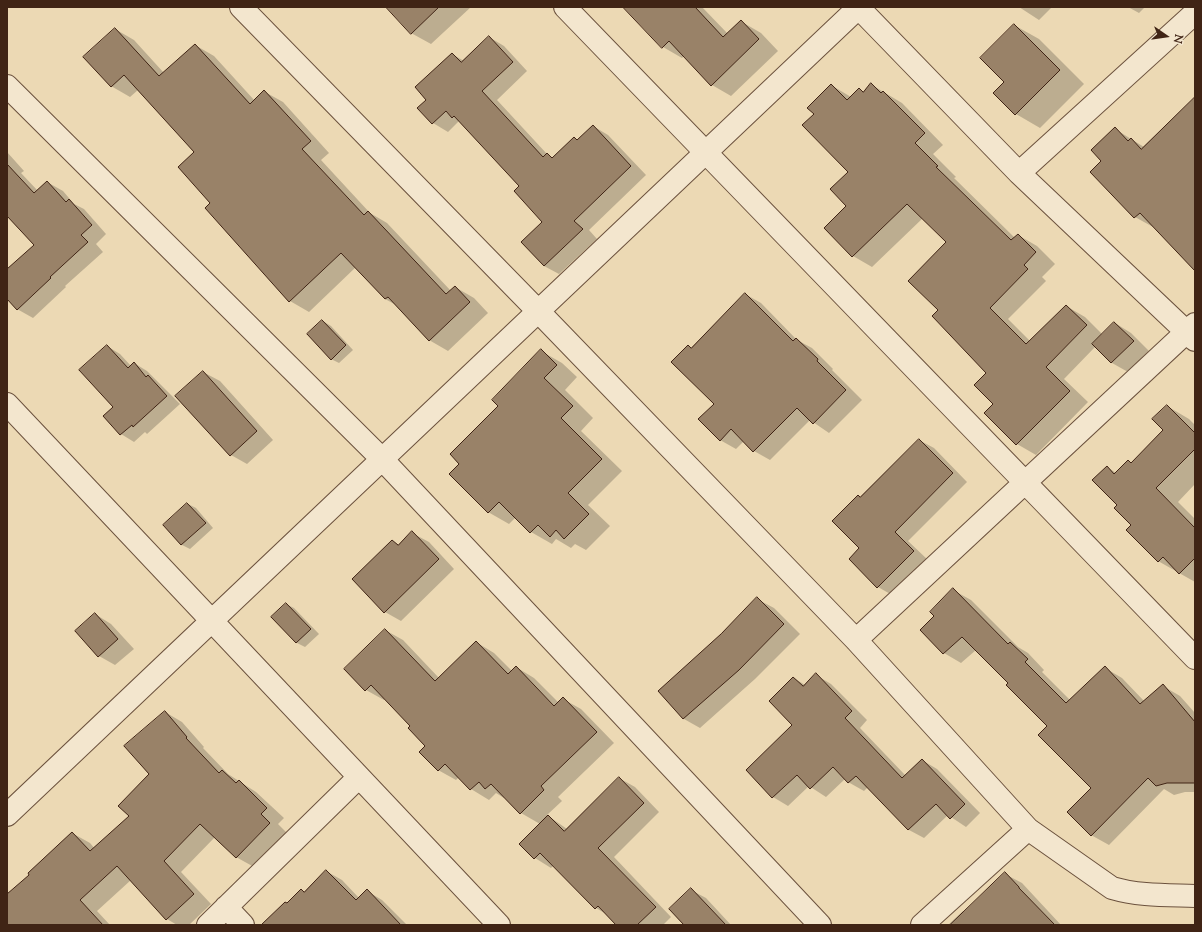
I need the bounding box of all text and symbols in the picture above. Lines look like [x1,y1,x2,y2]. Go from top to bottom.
north arrow [1146,16,1186,56]
text: N [1169,33,1186,45]

